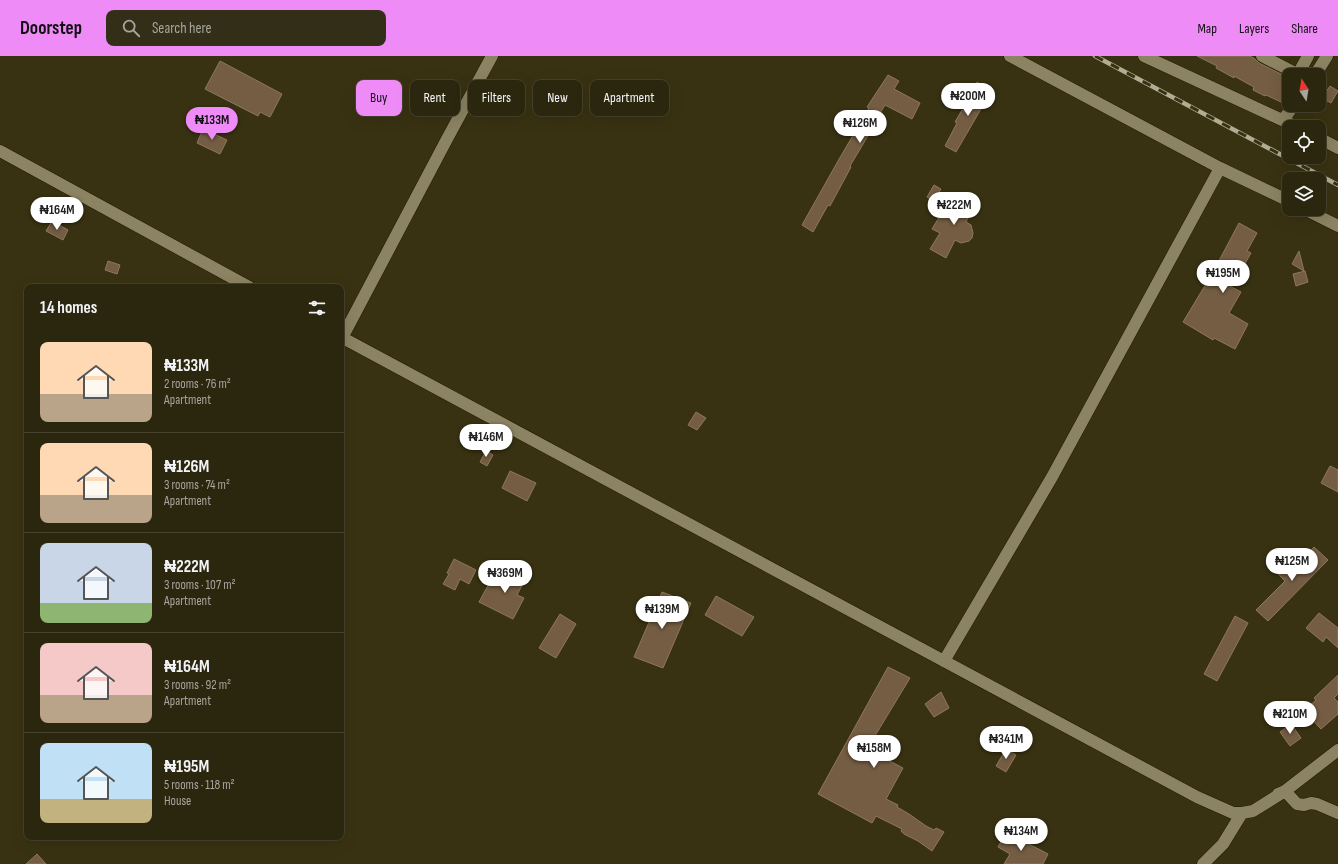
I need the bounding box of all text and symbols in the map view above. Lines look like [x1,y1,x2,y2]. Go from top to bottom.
search box [106,10,386,46]
text: Doorstep [20,17,82,40]
icon: search [120,17,142,39]
text: Search here [152,19,212,38]
text: Map [1197,20,1217,37]
text: Layers [1239,20,1269,37]
text: Share [1291,20,1318,37]
north arrow [1282,68,1326,112]
map controls [1282,68,1326,216]
chip: Buy [356,80,402,116]
chip: Rent [410,80,460,116]
chip: Filters [468,80,525,116]
chip: New [533,80,582,116]
chip: Apartment [590,80,669,116]
pin: ₦200M [940,83,996,117]
text: ₦200M [950,88,986,104]
pin: ₦133M [184,107,240,141]
pin: ₦126M [832,110,888,144]
text: ₦133M [195,112,229,128]
text: ₦126M [843,115,877,131]
button: locate [1282,120,1326,164]
button: layers [1282,172,1326,216]
pin: ₦222M [926,192,982,226]
pin: ₦164M [29,197,85,231]
text: ₦222M [937,197,971,213]
text: ₦164M [39,202,75,218]
pin: ₦195M [1195,260,1251,294]
text: ₦195M [1206,265,1240,281]
icon: filters [306,297,328,319]
text: 14 homes [40,298,97,318]
text: ₦133M [164,356,209,376]
icon: home [72,358,120,406]
text: 2 rooms · 76 m² [164,376,231,392]
text: Apartment [164,392,211,408]
pin: ₦146M [458,424,514,458]
text: ₦146M [469,429,503,445]
text: ₦126M [164,457,209,477]
icon: home [72,459,120,507]
text: 3 rooms · 74 m² [164,477,230,493]
text: Apartment [164,493,211,509]
pin: ₦125M [1264,548,1320,582]
text: ₦125M [1275,553,1309,569]
text: ₦222M [164,557,209,577]
icon: home [72,559,120,607]
pin: ₦369M [477,560,533,594]
text: ₦369M [487,565,523,581]
text: 3 rooms · 107 m² [164,577,236,593]
text: Apartment [164,593,211,609]
pin: ₦139M [634,596,690,630]
text: ₦139M [645,601,679,617]
text: ₦164M [164,657,210,677]
icon: home [72,659,120,707]
text: 3 rooms · 92 m² [164,677,231,693]
text: Apartment [164,693,211,709]
pin: ₦210M [1262,701,1318,735]
text: ₦210M [1273,706,1307,722]
pin: ₦341M [978,726,1034,760]
text: ₦341M [989,731,1023,747]
pin: ₦158M [846,735,902,769]
text: ₦158M [857,740,891,756]
text: ₦195M [164,757,209,777]
icon: home [72,759,120,807]
text: 5 rooms · 118 m² [164,777,235,793]
text: House [164,793,191,809]
pin: ₦134M [993,818,1049,852]
text: ₦134M [1004,823,1038,839]

